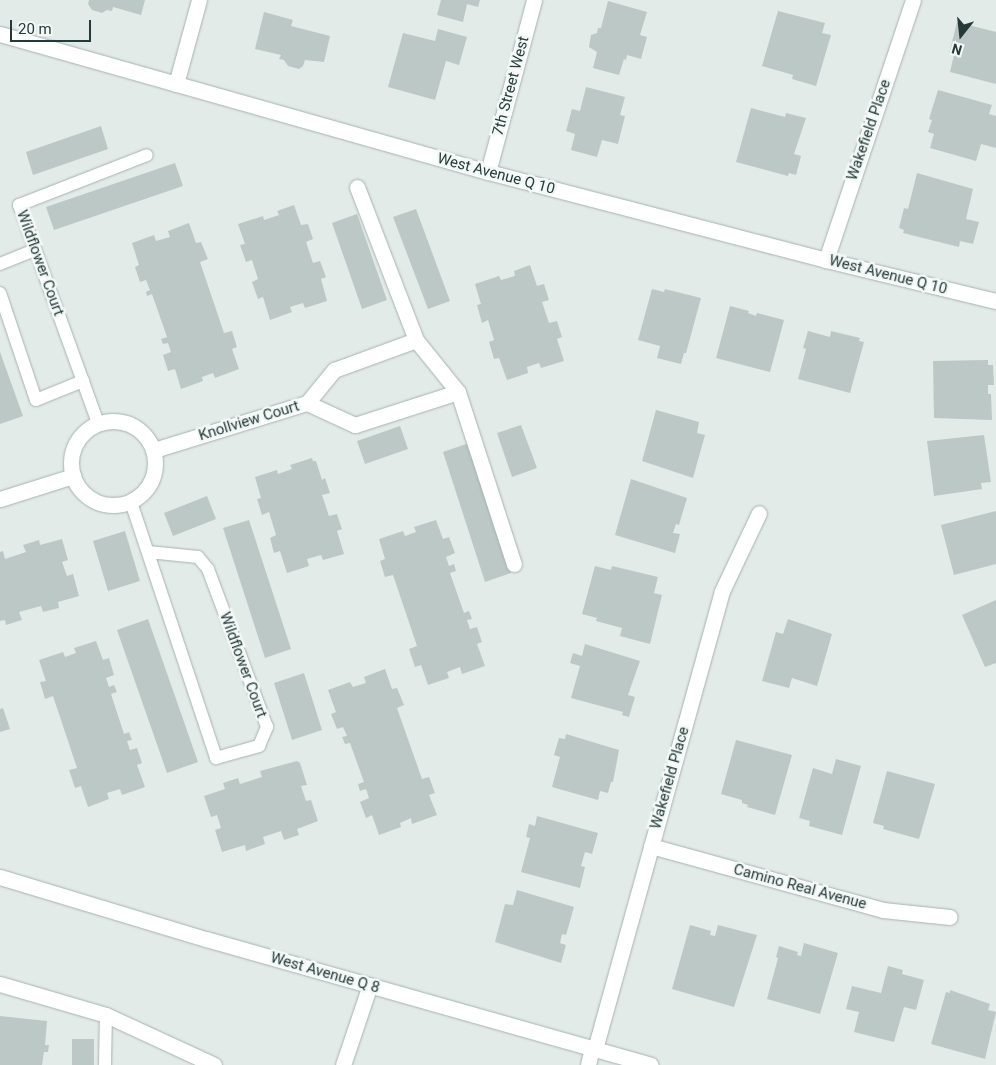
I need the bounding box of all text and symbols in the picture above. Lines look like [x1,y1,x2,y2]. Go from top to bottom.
scale bar [12,10,94,42]
north arrow [936,10,986,60]
text: 20 m [18,20,52,38]
street label: 7th Street West [489,34,533,138]
text: N [950,40,964,58]
street label: Wakefield Place [843,77,895,183]
street label: West Avenue Q 10 [435,150,557,198]
street label: Wildflower Court [13,208,67,318]
street label: West Avenue Q 10 [827,252,949,298]
street label: Knollview Court [197,397,301,445]
street label: Wildflower Court [216,610,270,720]
street label: Wakefield Place [647,725,693,831]
street label: Camino Real Avenue [731,861,869,913]
street label: West Avenue Q 8 [268,949,382,997]

